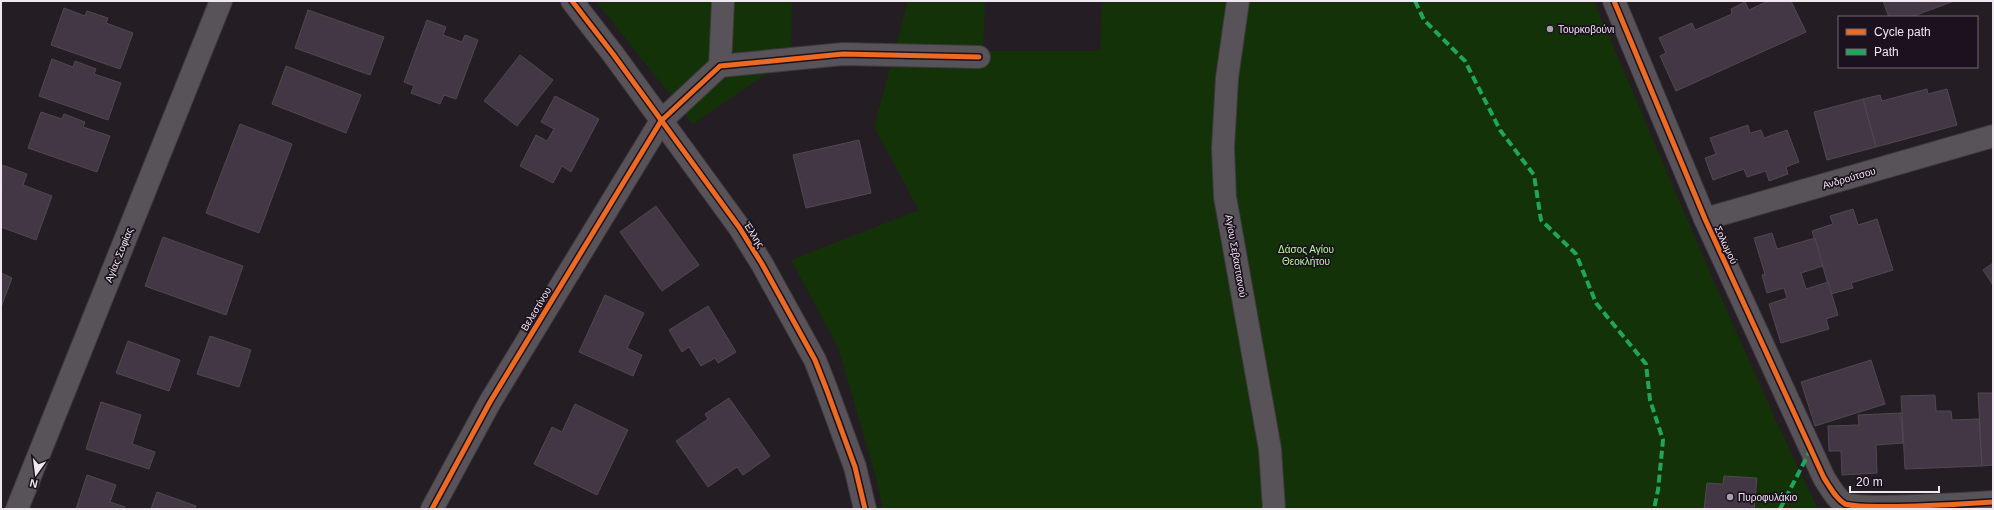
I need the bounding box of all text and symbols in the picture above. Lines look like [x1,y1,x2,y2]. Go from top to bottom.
legend [1838,16,1978,68]
marker: Τουρκοβούνι [1545,24,1555,34]
place label: Τουρκοβούνι [1558,24,1614,35]
text: Cycle path [1874,25,1931,39]
text: Path [1874,45,1899,59]
street label: Ανδρούτσου [1821,165,1877,191]
street label: Αγίου Σεβαστιανού [1223,214,1249,298]
street label: Έλλης [741,219,766,250]
street label: Σολωμού [1712,224,1740,266]
street label: Αγίας Σοφίας [103,226,135,284]
park label: Δάσος Αγίου Θεοκλήτου [1278,244,1334,267]
street label: Βελεστίνου [519,285,553,333]
north arrow [16,454,56,494]
scale bar [1850,468,1939,494]
text: 20 m [1856,475,1883,489]
text: N [28,477,39,490]
marker: Πυροφυλάκιο [1725,492,1735,502]
place label: Πυροφυλάκιο [1738,492,1798,503]

